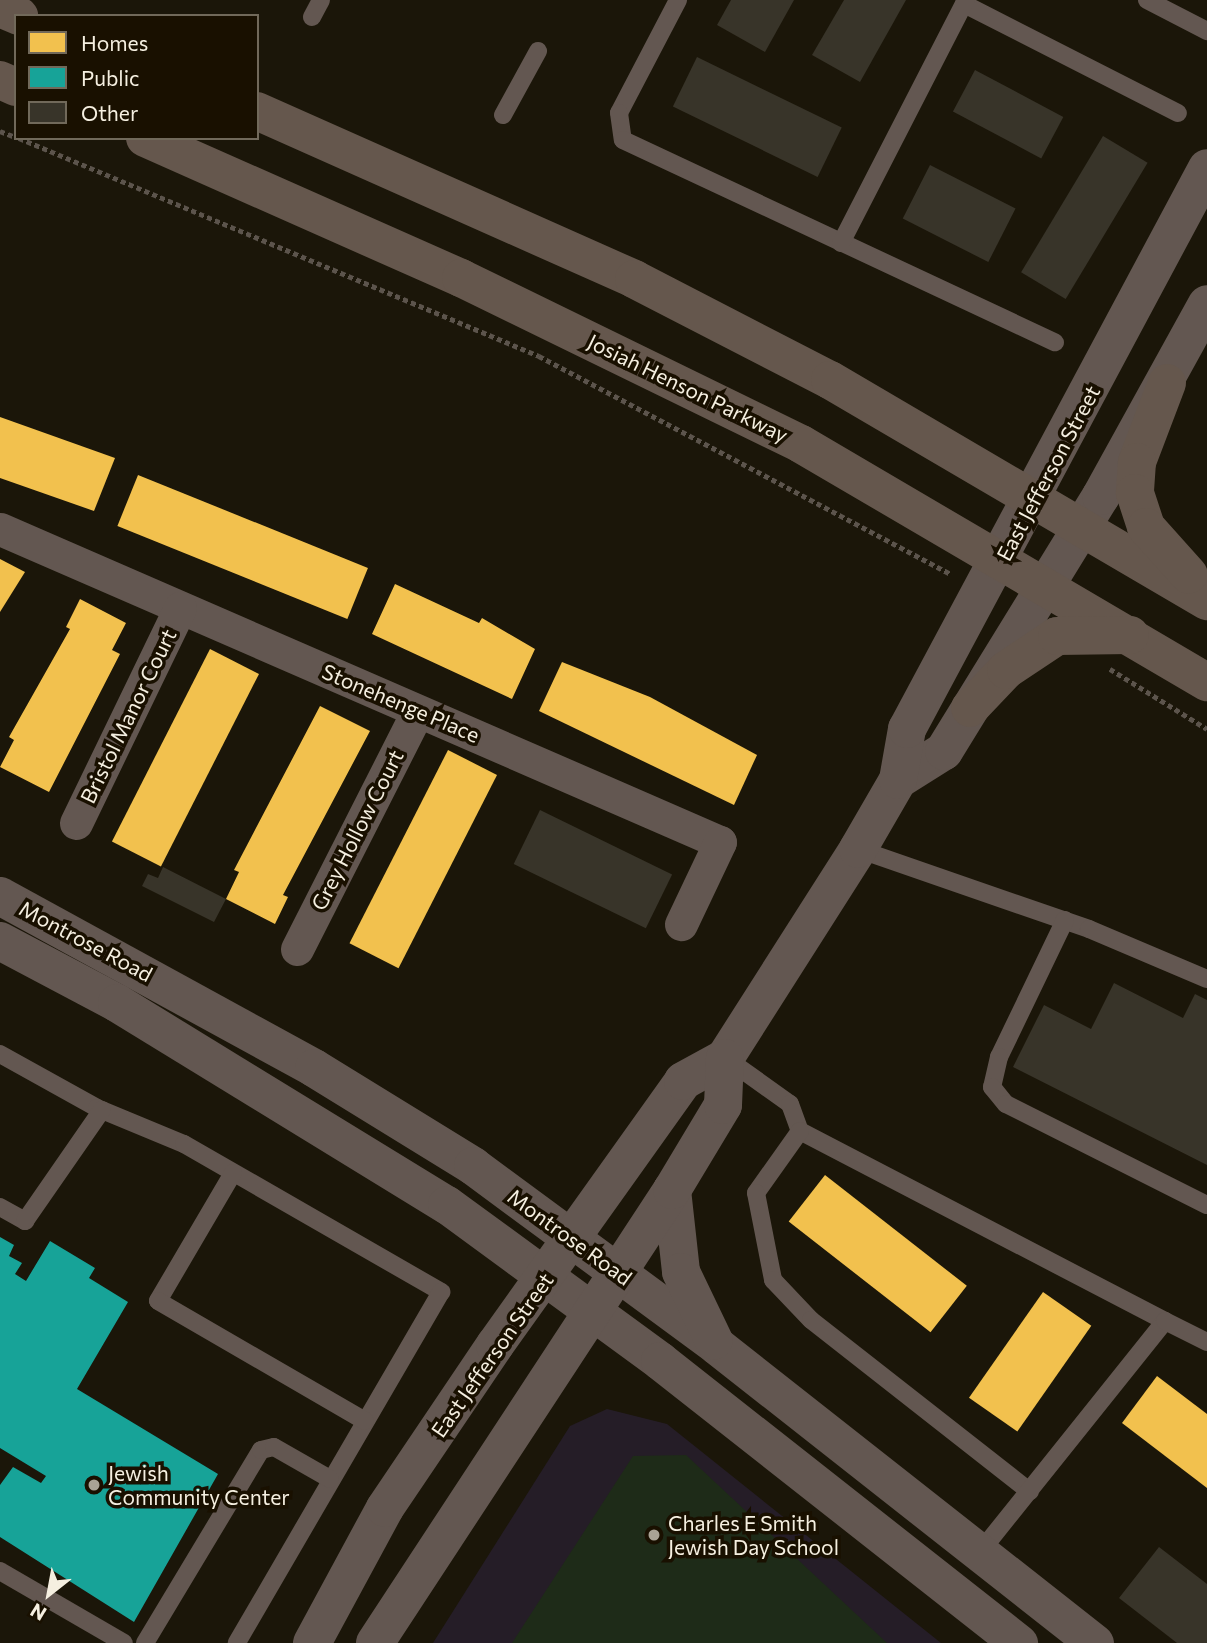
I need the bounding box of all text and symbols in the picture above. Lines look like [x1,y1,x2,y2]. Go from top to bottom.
legend [14,14,259,140]
text: Homes [81,30,148,55]
text: Public [81,65,139,90]
text: Other [81,100,138,125]
street label: Josiah Henson Parkway [584,329,792,447]
street label: East Jefferson Street [991,381,1105,565]
street label: Bristol Manor Court [75,625,181,807]
street label: Stonehenge Place [318,658,484,748]
street label: Grey Hollow Court [306,746,408,914]
street label: Montrose Road [15,895,157,987]
street label: Montrose Road [503,1184,637,1290]
street label: East Jefferson Street [426,1268,558,1442]
place label: Jewish Community Center [108,1460,290,1510]
marker: Jewish Community Center [86,1477,102,1493]
place label: Charles E Smith Jewish Day School [668,1510,839,1560]
marker: Charles E Smith Jewish Day School [646,1527,662,1543]
north arrow [14,1559,84,1629]
text: N [26,1599,50,1626]

